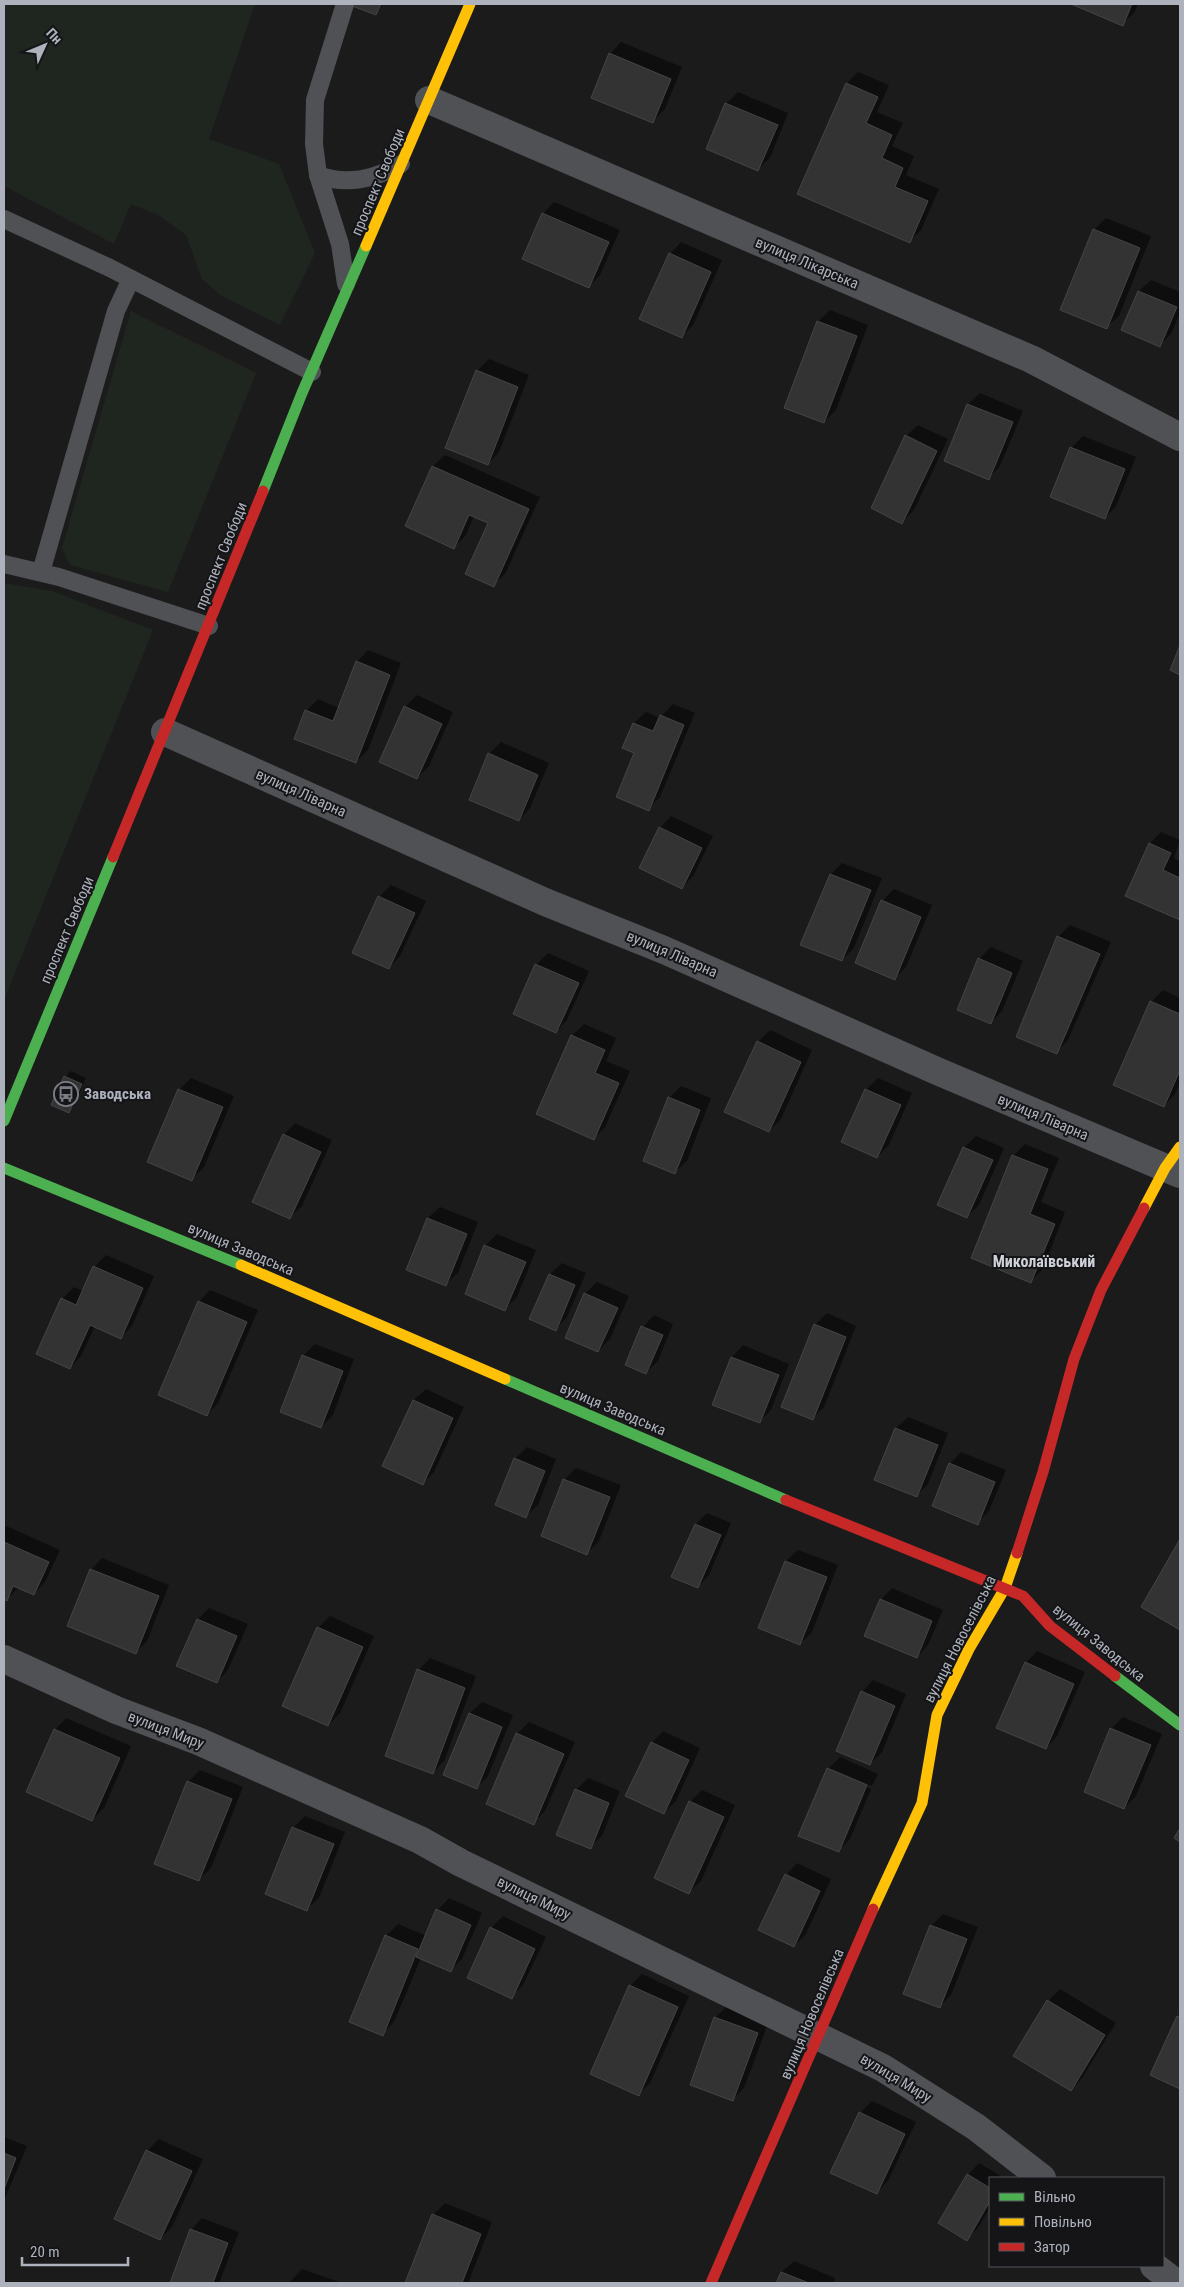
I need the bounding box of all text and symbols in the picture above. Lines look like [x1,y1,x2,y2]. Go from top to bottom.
north arrow [20,20,70,70]
text: Пн [43,25,66,47]
street label: проспект Свободи [347,126,409,238]
street label: вулиця Лікарська [753,233,861,293]
street label: проспект Свободи [191,499,251,613]
street label: вулиця Ліварна [253,765,349,821]
street label: проспект Свободи [36,874,98,986]
street label: вулиця Ліварна [624,927,720,981]
bus stop icon: Заводська [53,1081,79,1107]
place label: Заводська [84,1085,151,1103]
street label: вулиця Ліварна [995,1090,1091,1144]
street label: вулиця Заводська [185,1219,297,1279]
district label: Миколаївський [993,1252,1095,1271]
street label: вулиця Заводська [557,1379,669,1439]
street label: вулиця Новоселівська [920,1572,1000,1706]
street label: вулиця Заводська [1049,1600,1149,1686]
street label: вулиця Миру [125,1707,207,1753]
street label: вулиця Миру [494,1872,574,1924]
street label: вулиця Новоселівська [776,1946,848,2082]
street label: вулиця Миру [857,2050,935,2106]
legend [989,2177,1164,2267]
text: Вільно [1034,2188,1076,2206]
text: Повільно [1034,2213,1092,2231]
scale bar [22,2234,129,2266]
text: Затор [1034,2238,1070,2256]
text: 20 m [30,2243,60,2261]

